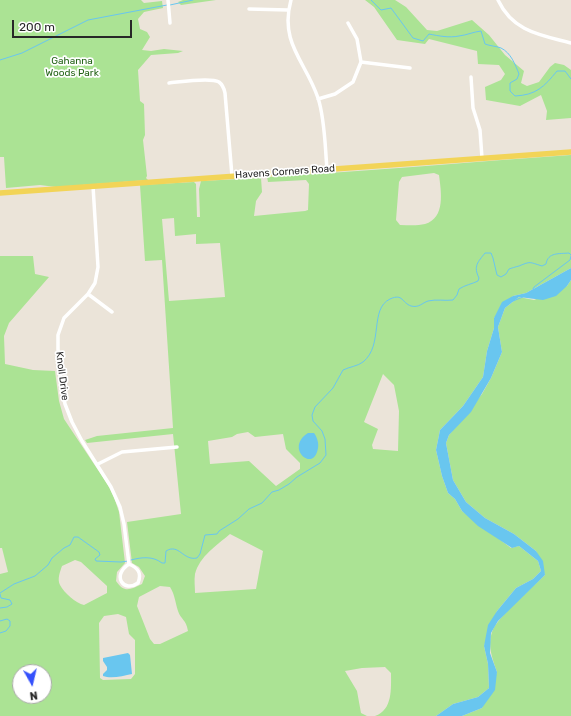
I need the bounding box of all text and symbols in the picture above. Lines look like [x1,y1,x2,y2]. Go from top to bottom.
scale bar [14,12,134,38]
text: 200 m [19,20,55,34]
park label: Gahanna Woods Park [45,55,99,78]
street label: Havens Corners Road [235,163,335,181]
street label: Knoll Drive [53,351,71,401]
north arrow [12,664,52,704]
text: N [29,688,38,702]

